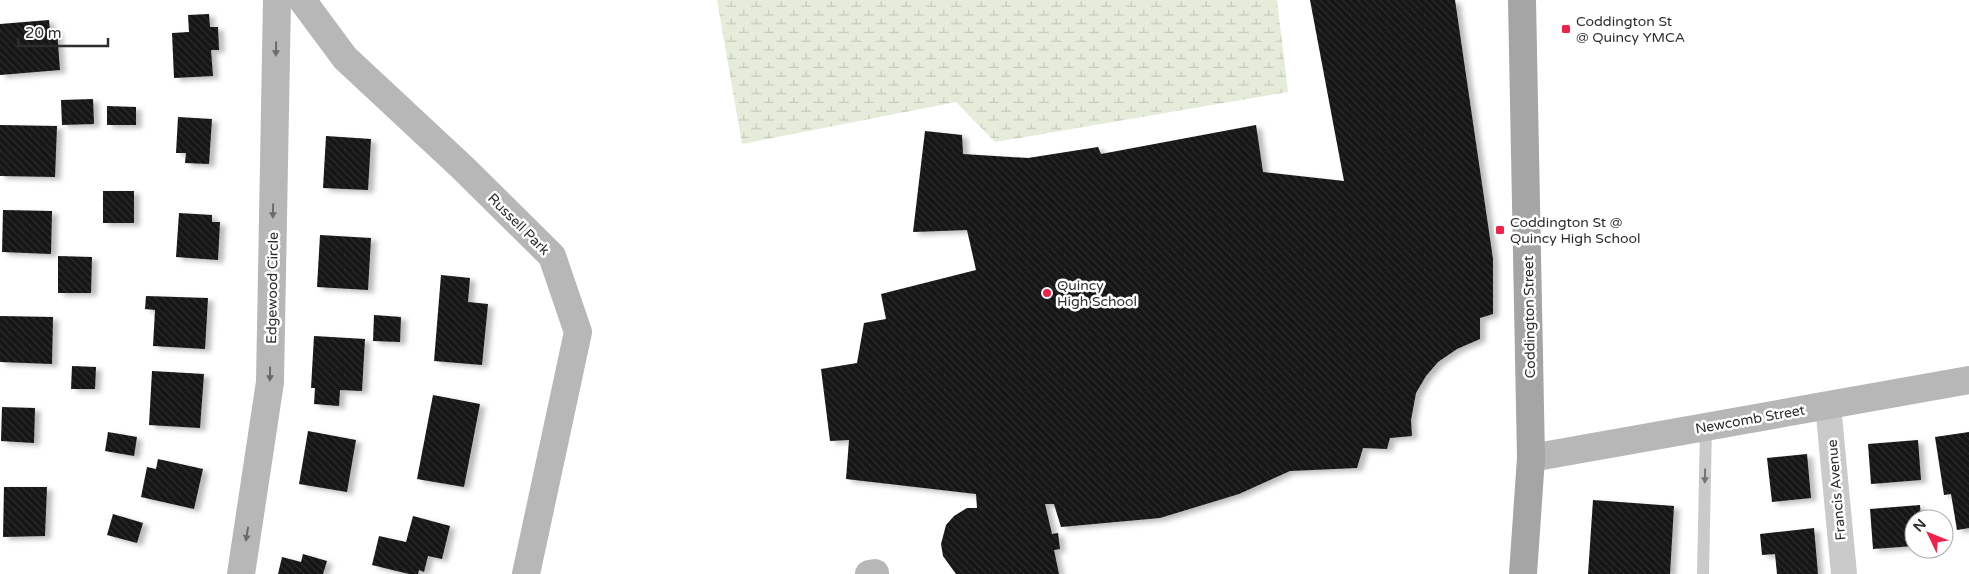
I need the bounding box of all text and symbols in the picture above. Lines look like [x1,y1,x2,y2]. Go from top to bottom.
place label: Coddington St @ Quincy YMCA [1576,13,1685,46]
scale bar [18,15,108,47]
marker: Coddington St @ Quincy YMCA [1560,23,1572,35]
text: 20 m [25,24,62,42]
one-way arrow [272,41,280,57]
street label: Russell Park [484,190,553,259]
one-way arrow [269,203,277,219]
place label: Coddington St @ Quincy High School [1510,214,1640,247]
marker: Coddington St @ Quincy High School [1494,224,1506,236]
street label: Edgewood Circle [263,232,282,344]
street label: Coddington Street [1520,255,1539,378]
place label: Quincy High School [1057,277,1137,310]
marker: Quincy High School [1041,287,1053,299]
one-way arrow [266,366,274,382]
street label: Newcomb Street [1694,401,1807,438]
street label: Francis Avenue [1824,439,1849,541]
one-way arrow [1701,468,1709,484]
north arrow [1904,509,1954,559]
text: N [1910,516,1930,535]
one-way arrow [243,527,251,543]

